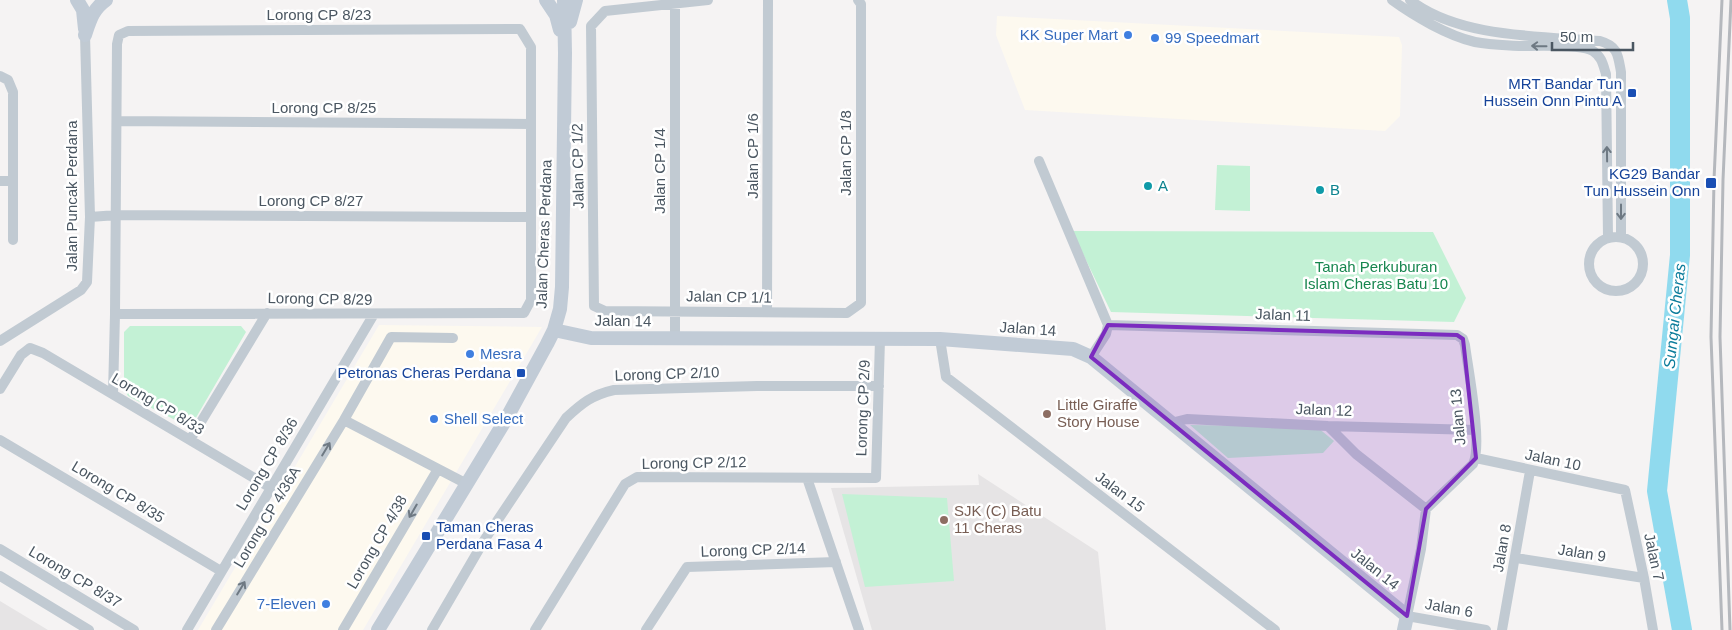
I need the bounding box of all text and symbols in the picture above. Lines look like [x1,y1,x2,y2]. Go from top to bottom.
street label: Lorong CP 8/23 [267,6,371,23]
scale bar [1552,20,1633,52]
place label: KK Super Mart [1020,26,1119,43]
text: 50 m [1560,28,1593,45]
marker: KK Super Mart [1122,29,1134,41]
place label: 99 Speedmart [1165,29,1260,46]
marker: 99 Speedmart [1149,32,1161,44]
one-way arrow [1531,41,1548,51]
place label: MRT Bandar Tun Hussein Onn Pintu A [1484,75,1622,109]
marker: MRT Bandar Tun Hussein Onn Pintu A [1626,87,1638,99]
street label: Lorong CP 8/25 [272,99,376,116]
street label: Jalan CP 1/8 [837,110,854,196]
street label: Jalan CP 1/6 [744,113,761,199]
street label: Jalan Puncak Perdana [63,120,80,271]
street label: Jalan CP 1/2 [568,123,587,209]
street label: Jalan CP 1/4 [651,128,668,214]
one-way arrow [1602,147,1612,163]
street label: Jalan Cheras Perdana [532,158,555,309]
place label: KG29 Bandar Tun Hussein Onn [1584,165,1700,199]
marker: KG29 Bandar Tun Hussein Onn [1704,176,1718,190]
place label: A [1158,177,1168,194]
marker: A [1142,180,1154,192]
place label: B [1330,181,1340,198]
marker: B [1314,184,1326,196]
street label: Lorong CP 8/27 [259,192,363,209]
one-way arrow [1616,204,1626,220]
park label: Tanah Perkuburan Islam Cheras Batu 10 [1304,258,1448,292]
water label: Sungai Cheras [1661,263,1688,370]
street label: Jalan CP 1/1 [686,287,772,306]
street label: Lorong CP 8/29 [267,289,373,308]
street label: Jalan 11 [1255,305,1311,324]
street label: Jalan 14 [595,312,652,329]
street label: Jalan 14 [999,318,1057,339]
place label: Mesra [480,345,522,362]
marker: Mesra [464,348,476,360]
street label: Lorong CP 2/9 [852,359,873,456]
street label: Lorong CP 2/10 [614,363,720,384]
place label: Petronas Cheras Perdana [338,364,512,381]
marker: Petronas Cheras Perdana [515,367,527,379]
street label: Lorong CP 8/33 [109,369,208,438]
street label: Jalan 13 [1447,388,1468,446]
place label: Little Giraffe Story House [1057,396,1140,430]
street label: Jalan 12 [1295,400,1353,419]
marker: Little Giraffe Story House [1041,408,1053,420]
place label: Shell Select [444,410,524,427]
marker: Shell Select [428,413,440,425]
street label: Lorong CP 8/36 [232,414,301,513]
one-way arrow [321,443,331,457]
street label: Jalan 10 [1524,445,1583,474]
street label: Lorong CP 2/12 [641,453,747,472]
street label: Lorong CP 8/35 [69,457,168,526]
street label: Lorong CP 4/36A [230,463,303,570]
street label: Jalan 15 [1093,468,1148,515]
street label: Lorong CP 4/38 [343,492,410,591]
place label: SJK (C) Batu 11 Cheras [954,502,1042,536]
one-way arrow [408,503,418,517]
marker: SJK (C) Batu 11 Cheras [938,514,950,526]
place label: Taman Cheras Perdana Fasa 4 [436,518,543,552]
street label: Jalan 8 [1489,523,1514,573]
marker: Taman Cheras Perdana Fasa 4 [420,530,432,542]
street label: Jalan 7 [1641,531,1668,582]
street label: Lorong CP 2/14 [700,539,806,560]
street label: Jalan 9 [1557,540,1607,565]
street label: Lorong CP 8/37 [26,542,125,611]
street label: Jalan 14 [1348,544,1403,593]
one-way arrow [237,582,247,596]
place label: 7-Eleven [257,595,316,612]
street label: Jalan 6 [1424,595,1474,620]
marker: 7-Eleven [320,598,332,610]

